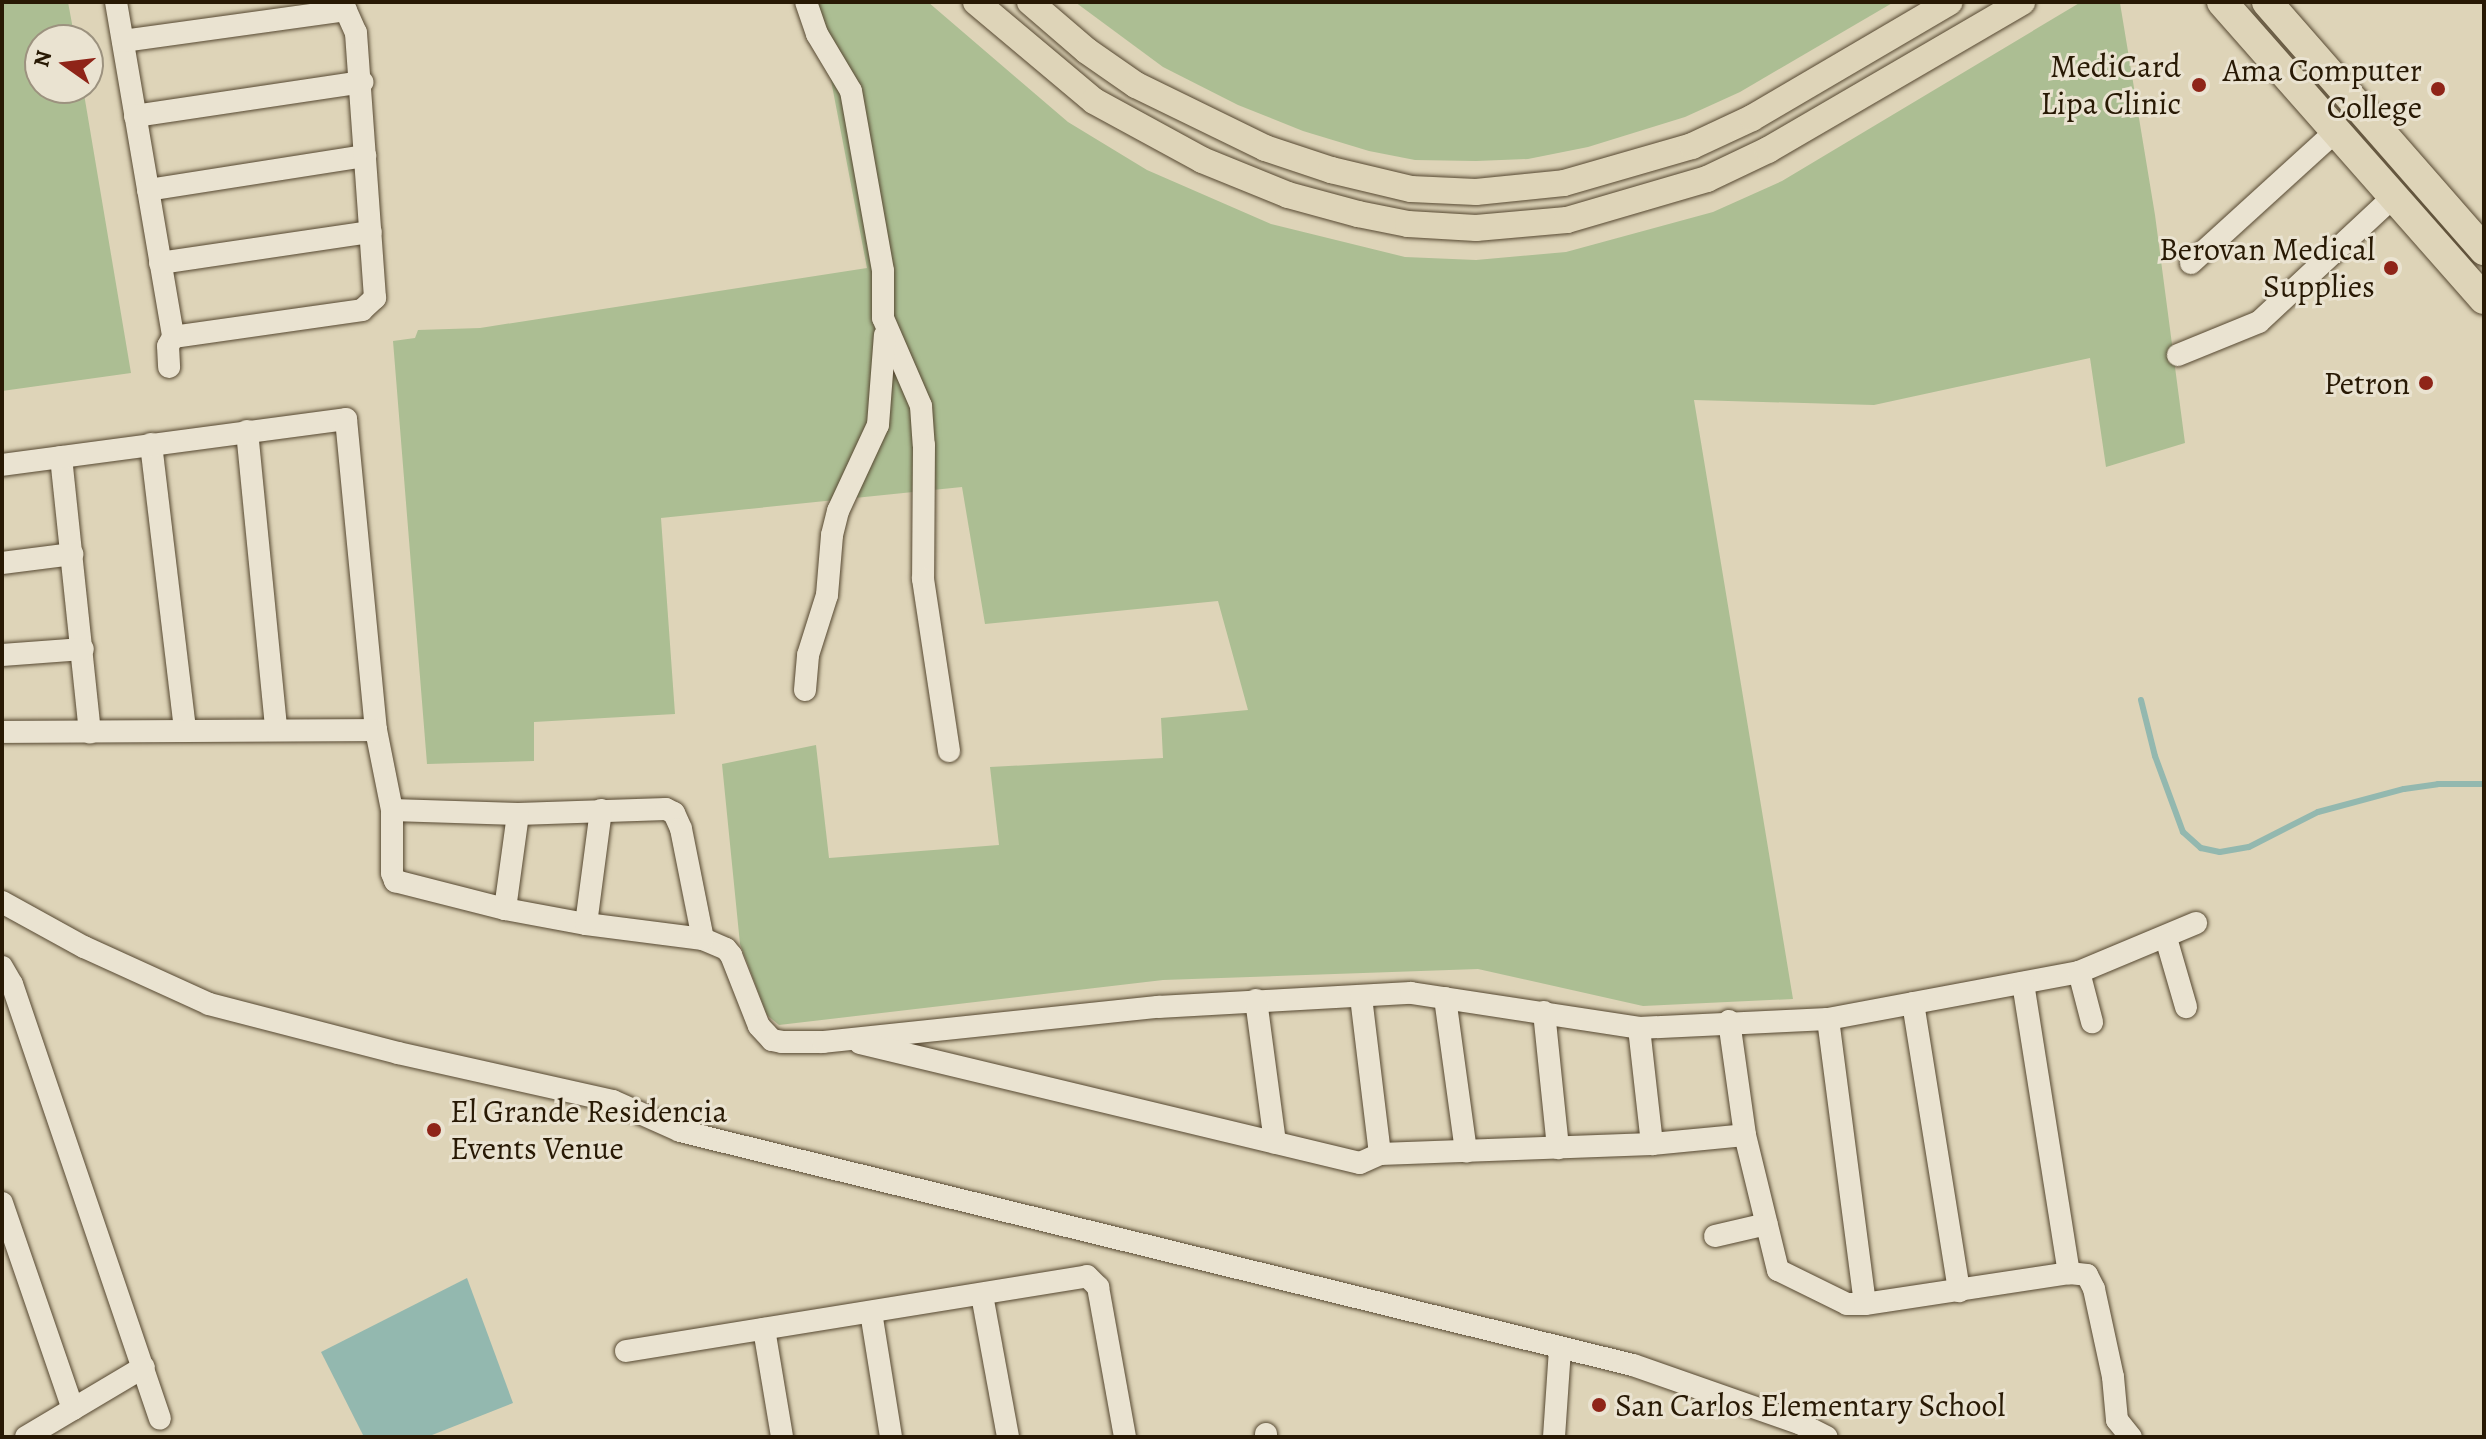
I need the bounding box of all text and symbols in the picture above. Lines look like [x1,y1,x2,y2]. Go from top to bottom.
north arrow [24,24,104,104]
text: N [26,47,59,70]
place label: MediCard Lipa Clinic [2041,48,2181,123]
place label: Ama Computer College [2223,52,2422,127]
marker: MediCard Lipa Clinic [2188,74,2210,96]
marker: Ama Computer College [2429,80,2447,98]
place label: Berovan Medical Supplies [2159,231,2375,306]
marker: Berovan Medical Supplies [2382,259,2400,277]
place label: Petron [2324,364,2410,402]
marker: Petron [2417,374,2435,392]
place label: El Grande Residencia Events Venue [450,1093,727,1168]
marker: El Grande Residencia Events Venue [425,1121,443,1139]
place label: San Carlos Elementary School [1615,1386,2005,1424]
marker: San Carlos Elementary School [1590,1396,1608,1414]

